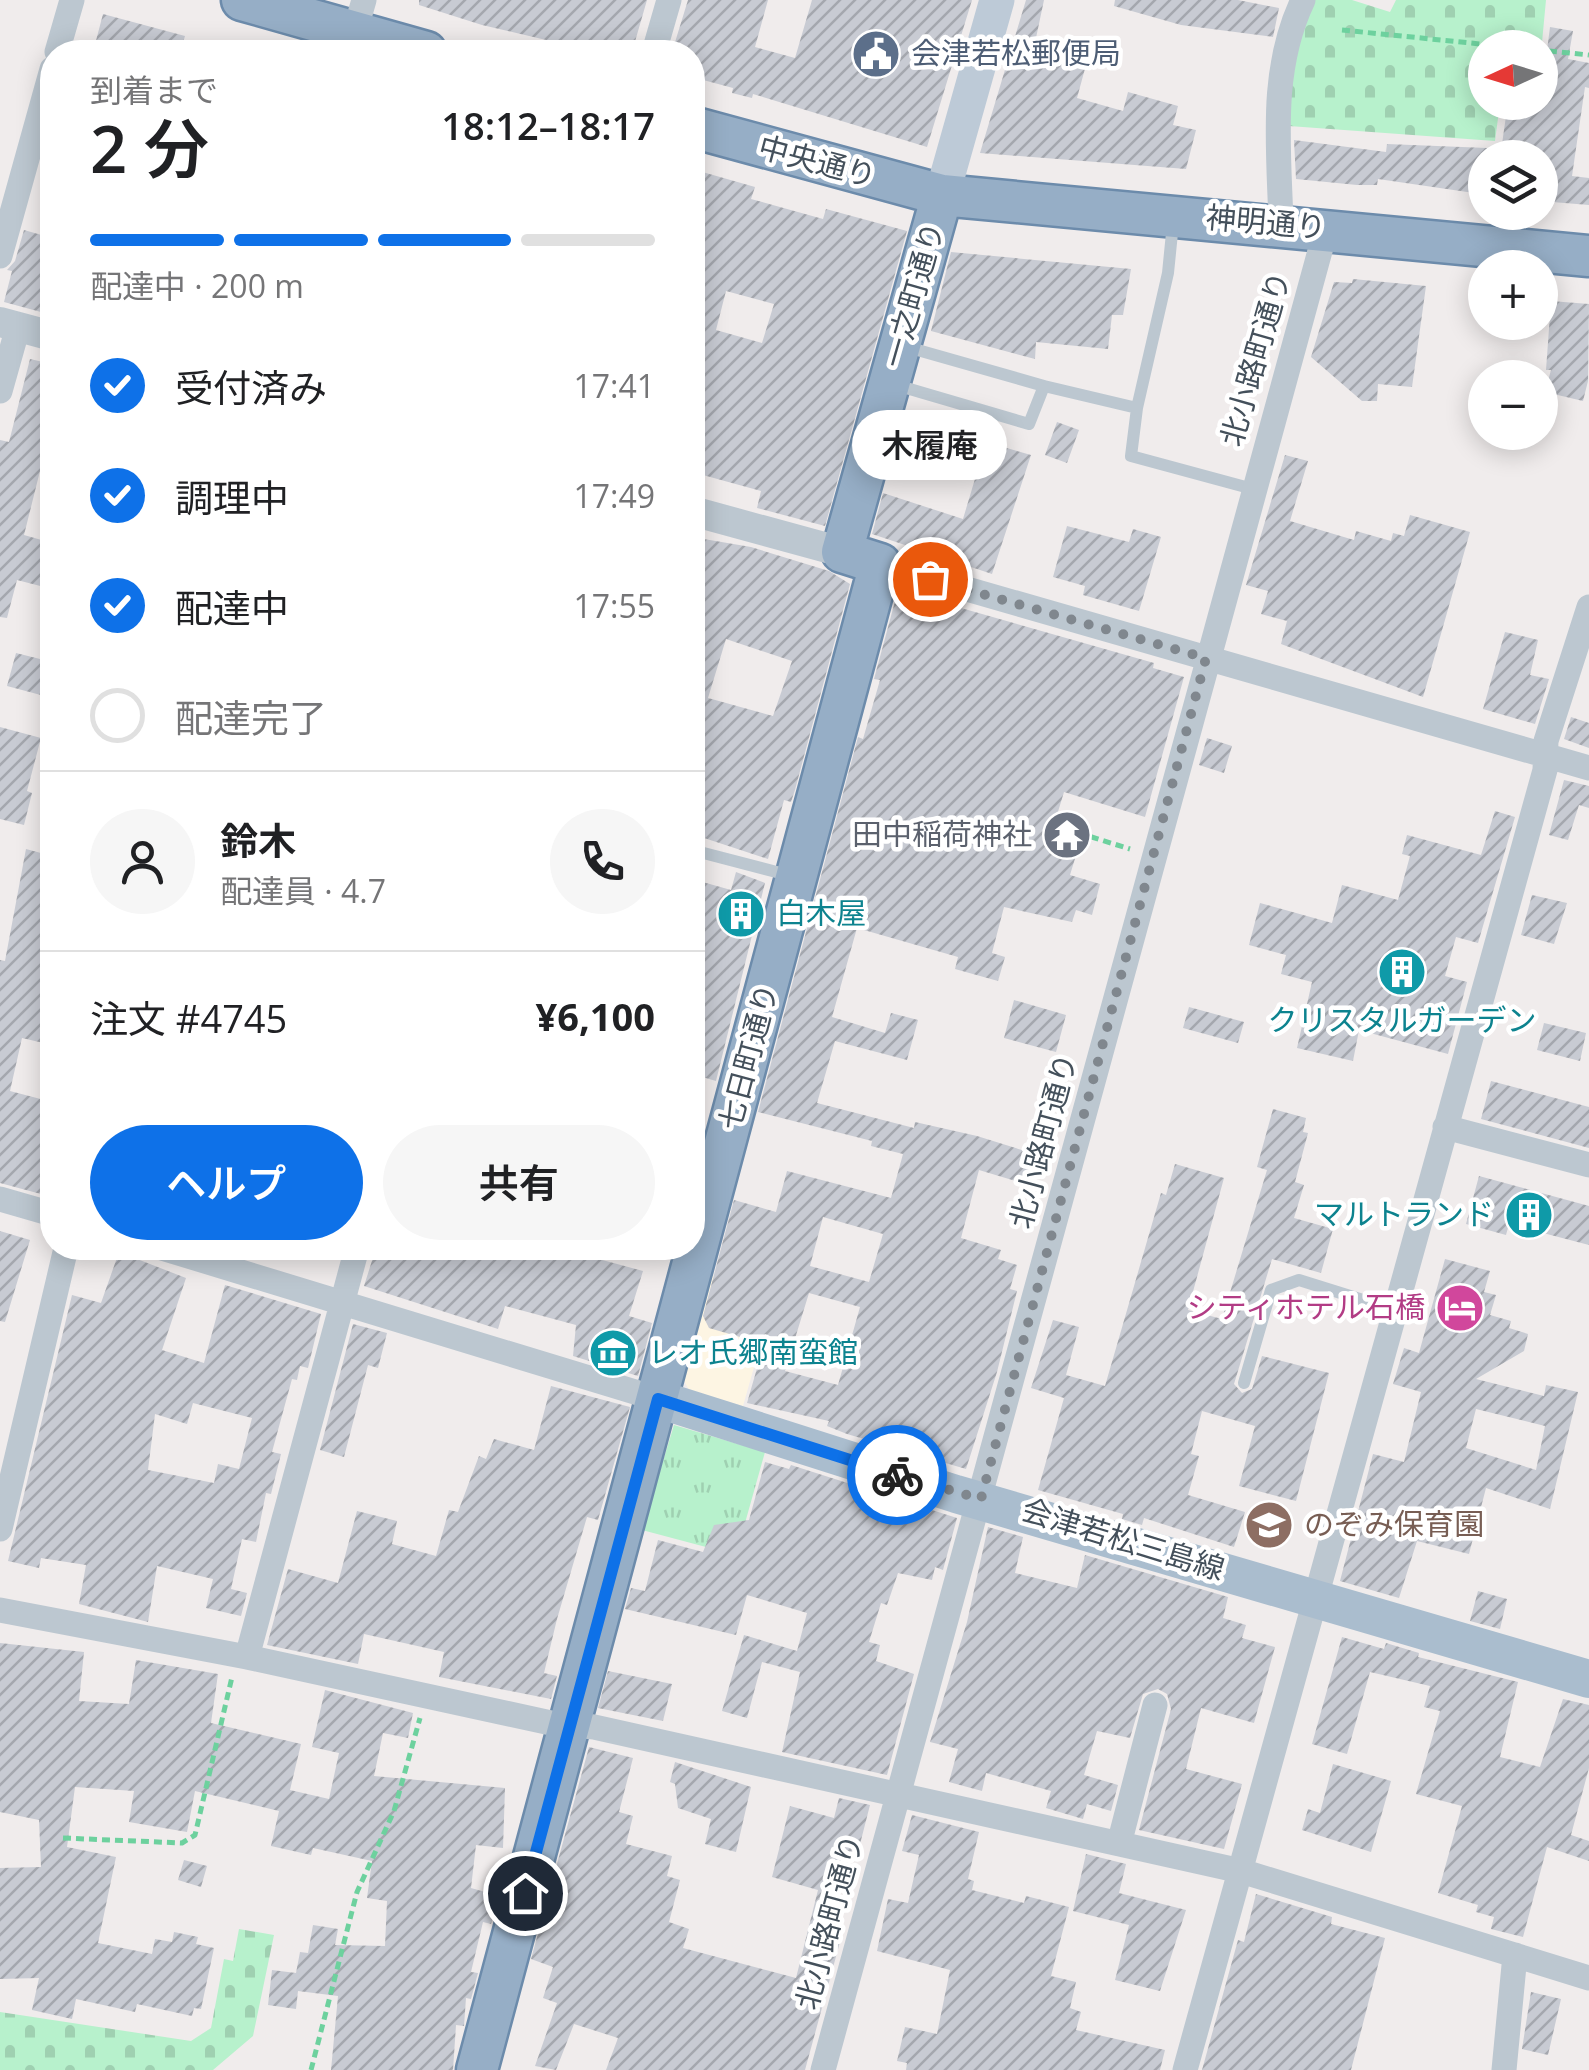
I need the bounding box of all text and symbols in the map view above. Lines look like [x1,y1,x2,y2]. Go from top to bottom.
public building icon: 会津若松郵便局 [850,28,902,80]
north arrow [1468,30,1558,120]
map controls [1468,30,1558,450]
place label: 会津若松郵便局 [911,32,1121,73]
text: 到着まで [90,68,218,111]
text: 18:12–18:17 [441,99,655,151]
text: 2 分 [90,104,209,192]
street label: 中央通り [754,125,881,196]
button: layers [1468,140,1558,230]
street label: 神明通り [1205,196,1328,247]
street label: 一之町通り [872,217,953,372]
button: + [1468,250,1558,340]
text: 配達中 · 200 m [90,264,304,307]
street label: 北小路町通り [1210,266,1299,451]
icon: check [90,358,145,413]
button: − [1468,360,1558,450]
text: 受付済み [175,361,327,413]
text: 17:41 [573,364,655,407]
callout: 木履庵 [852,409,1008,479]
text: 木履庵 [881,423,978,466]
icon: check [90,468,145,523]
text: 調理中 [175,471,289,523]
text: 17:49 [573,474,655,517]
pin [888,537,973,622]
icon: bag [903,552,958,607]
icon: check [90,578,145,633]
text: 配達中 [175,581,289,633]
text: 17:55 [573,584,655,627]
text: 配達完了 [175,691,327,743]
button: person [90,809,195,914]
button: phone [550,809,655,914]
temple icon: 田中稲荷神社 [1041,809,1093,861]
place label: 田中稲荷神社 [852,813,1032,854]
text: 鈴木 [220,814,296,866]
text: 配達員 · 4.7 [220,869,386,912]
building icon: 白木屋 [715,888,767,940]
place label: 白木屋 [776,892,866,933]
building icon: クリスタルガーデン [1376,946,1428,998]
street label: 七日町通り [708,979,787,1134]
text: ¥6,100 [536,990,655,1042]
text: 注文 #4745 [90,992,287,1044]
place label: クリスタルガーデン [1267,999,1537,1040]
street label: 北小路町通り [999,1048,1086,1233]
button: ヘルプ [90,1125,363,1240]
button: 共有 [383,1125,655,1240]
building icon: マルトランド [1503,1189,1555,1241]
place label: マルトランド [1314,1193,1494,1234]
hotel icon: シティホテル石橋 [1434,1282,1486,1334]
place label: シティホテル石橋 [1187,1286,1425,1327]
museum icon: レオ氏郷南蛮館 [587,1327,639,1379]
place label: レオ氏郷南蛮館 [648,1331,858,1372]
courier [847,1425,947,1525]
icon: bike [870,1448,925,1503]
street label: 会津若松三島線 [1017,1488,1230,1589]
school or university icon: のぞみ保育園 [1243,1499,1295,1551]
place label: のぞみ保育園 [1304,1503,1484,1544]
street label: 北小路町通り [785,1829,872,2014]
pin [483,1851,568,1936]
icon: home [498,1866,553,1921]

